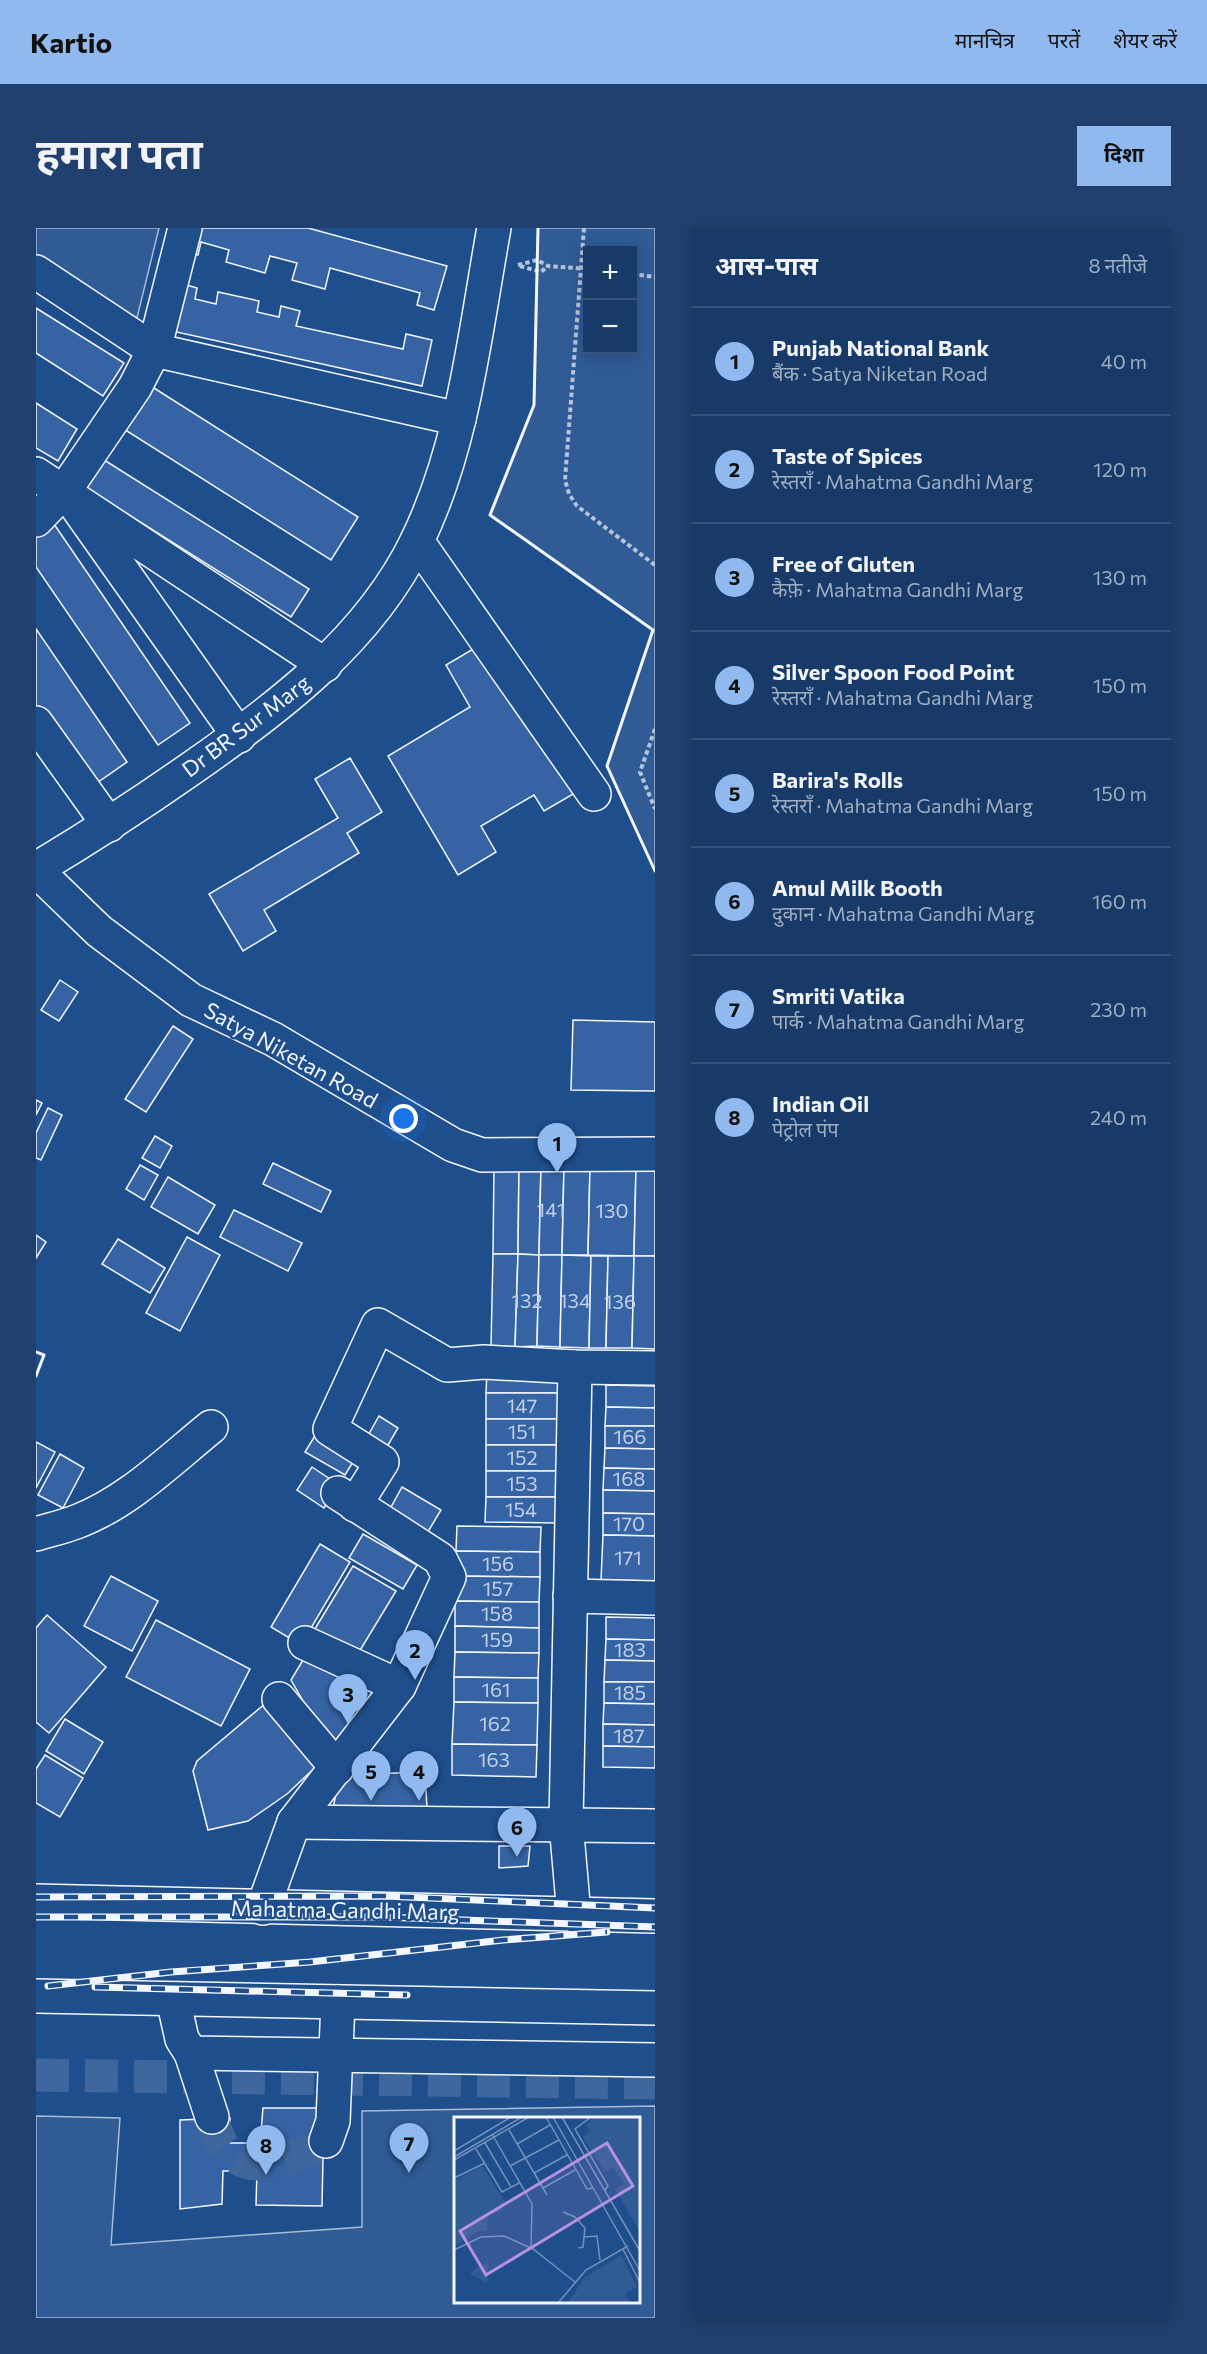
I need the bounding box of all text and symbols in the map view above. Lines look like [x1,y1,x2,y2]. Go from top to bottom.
text: Kartio [30,25,112,59]
text: मानचित्र [955,27,1015,52]
text: परतें [1048,27,1080,52]
text: शेयर करें [1113,27,1177,52]
text: हमारा पता [36,126,203,178]
button: दिशा [1077,126,1171,186]
map controls [583,246,637,354]
button: + [583,246,637,300]
text: आस-पास [715,249,818,280]
text: 8 नतीजे [1089,253,1147,277]
button: − [583,300,637,354]
text: Punjab National Bank [772,334,989,361]
text: 1 [730,349,739,373]
text: 40 m [1101,349,1147,373]
text: बैंक · Satya Niketan Road [772,361,988,385]
text: Taste of Spices [772,442,923,469]
text: 2 [729,457,740,481]
text: 120 m [1093,457,1147,481]
text: रेस्तराँ · Mahatma Gandhi Marg [772,469,1033,493]
text: Free of Gluten [772,550,915,577]
text: 3 [729,565,740,589]
text: 130 m [1093,565,1147,589]
text: कैफ़े · Mahatma Gandhi Marg [772,577,1023,601]
text: Silver Spoon Food Point [772,658,1014,685]
street label: Dr BR Sur Marg [176,669,315,783]
text: 4 [728,673,741,697]
text: 150 m [1093,673,1147,697]
text: रेस्तराँ · Mahatma Gandhi Marg [772,685,1033,709]
text: Barira's Rolls [772,766,903,793]
text: 5 [729,781,740,805]
text: 150 m [1093,781,1147,805]
text: रेस्तराँ · Mahatma Gandhi Marg [772,793,1033,817]
text: Amul Milk Booth [772,874,943,901]
text: 6 [728,889,741,913]
text: 160 m [1092,889,1147,913]
text: दुकान · Mahatma Gandhi Marg [772,901,1035,925]
text: Smriti Vatika [772,982,905,1009]
street label: Satya Niketan Road [200,996,383,1113]
text: 7 [729,997,740,1021]
text: 230 m [1090,997,1147,1021]
text: पार्क · Mahatma Gandhi Marg [772,1009,1024,1033]
text: Indian Oil [772,1090,869,1117]
your location [389,1104,418,1133]
text: 8 [728,1105,741,1129]
text: 240 m [1090,1105,1147,1129]
text: पेट्रोल पंप [772,1117,839,1141]
pin: 1 [538,1124,576,1173]
house number: 141 [537,1197,565,1221]
house number: 130 [595,1198,629,1222]
house number: 132 [512,1288,543,1312]
house number: 134 [559,1288,591,1312]
house number: 136 [604,1289,636,1313]
house number: 147 [507,1393,537,1417]
house number: 151 [508,1419,536,1443]
house number: 166 [614,1424,646,1448]
house number: 152 [506,1445,538,1469]
house number: 168 [613,1466,645,1490]
house number: 153 [506,1471,538,1495]
house number: 154 [505,1497,537,1521]
house number: 170 [613,1511,645,1535]
house number: 171 [614,1545,642,1569]
house number: 156 [482,1551,514,1575]
house number: 157 [483,1576,513,1600]
house number: 158 [481,1601,513,1625]
house number: 159 [481,1627,513,1651]
pin: 2 [396,1630,434,1680]
house number: 183 [614,1637,646,1661]
pin: 3 [328,1674,368,1724]
house number: 161 [481,1677,511,1701]
house number: 185 [614,1680,646,1704]
house number: 162 [479,1711,511,1735]
house number: 187 [613,1723,645,1747]
house number: 163 [478,1747,510,1771]
pin: 5 [352,1752,390,1801]
pin: 4 [400,1752,439,1801]
pin: 6 [498,1808,536,1857]
street label: Mahatma Gandhi Marg [230,1894,460,1925]
inset map [454,2117,640,2303]
pin: 7 [390,2124,428,2173]
pin: 8 [246,2126,286,2175]

